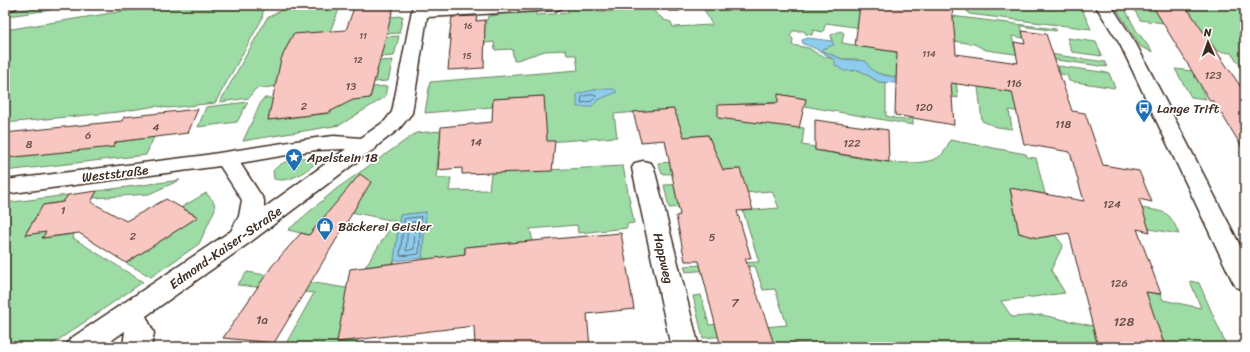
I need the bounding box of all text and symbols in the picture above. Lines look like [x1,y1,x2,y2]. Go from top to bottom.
house number: 16 [464,18,472,34]
north arrow [1188,22,1228,62]
text: N [1203,23,1212,42]
house number: 11 [359,28,367,44]
house number: 114 [922,46,936,62]
house number: 15 [462,48,472,64]
house number: 12 [353,52,363,68]
house number: 123 [1204,66,1222,85]
house number: 116 [1006,74,1022,93]
house number: 13 [346,77,356,96]
house number: 2 [301,97,308,116]
place label: Lange Trift [1157,97,1219,120]
house number: 120 [915,98,933,117]
bus stop icon: Lange Trift [1134,98,1154,123]
house number: 118 [1055,115,1071,134]
house number: 4 [153,118,160,137]
house number: 6 [85,126,91,145]
house number: 14 [470,133,482,152]
house number: 122 [843,134,861,153]
house number: 8 [26,135,33,154]
place label: Apelstein 18 [306,146,378,169]
place icon: Apelstein 18 [284,147,304,172]
street label: Weststraße [81,158,149,189]
house number: 124 [1103,195,1121,214]
street label: Edmond-Kaiser-Straße [164,200,287,295]
house number: 1 [61,201,66,220]
place label: Bäckerei Geisler [338,215,432,238]
shop icon: Bäckerei Geisler [315,216,335,241]
house number: 2 [130,227,137,246]
house number: 5 [709,228,716,247]
street label: Happweg [646,230,681,286]
house number: 126 [1110,274,1128,293]
house number: 7 [731,291,740,314]
house number: 1a [256,308,269,331]
house number: 128 [1114,310,1135,333]

